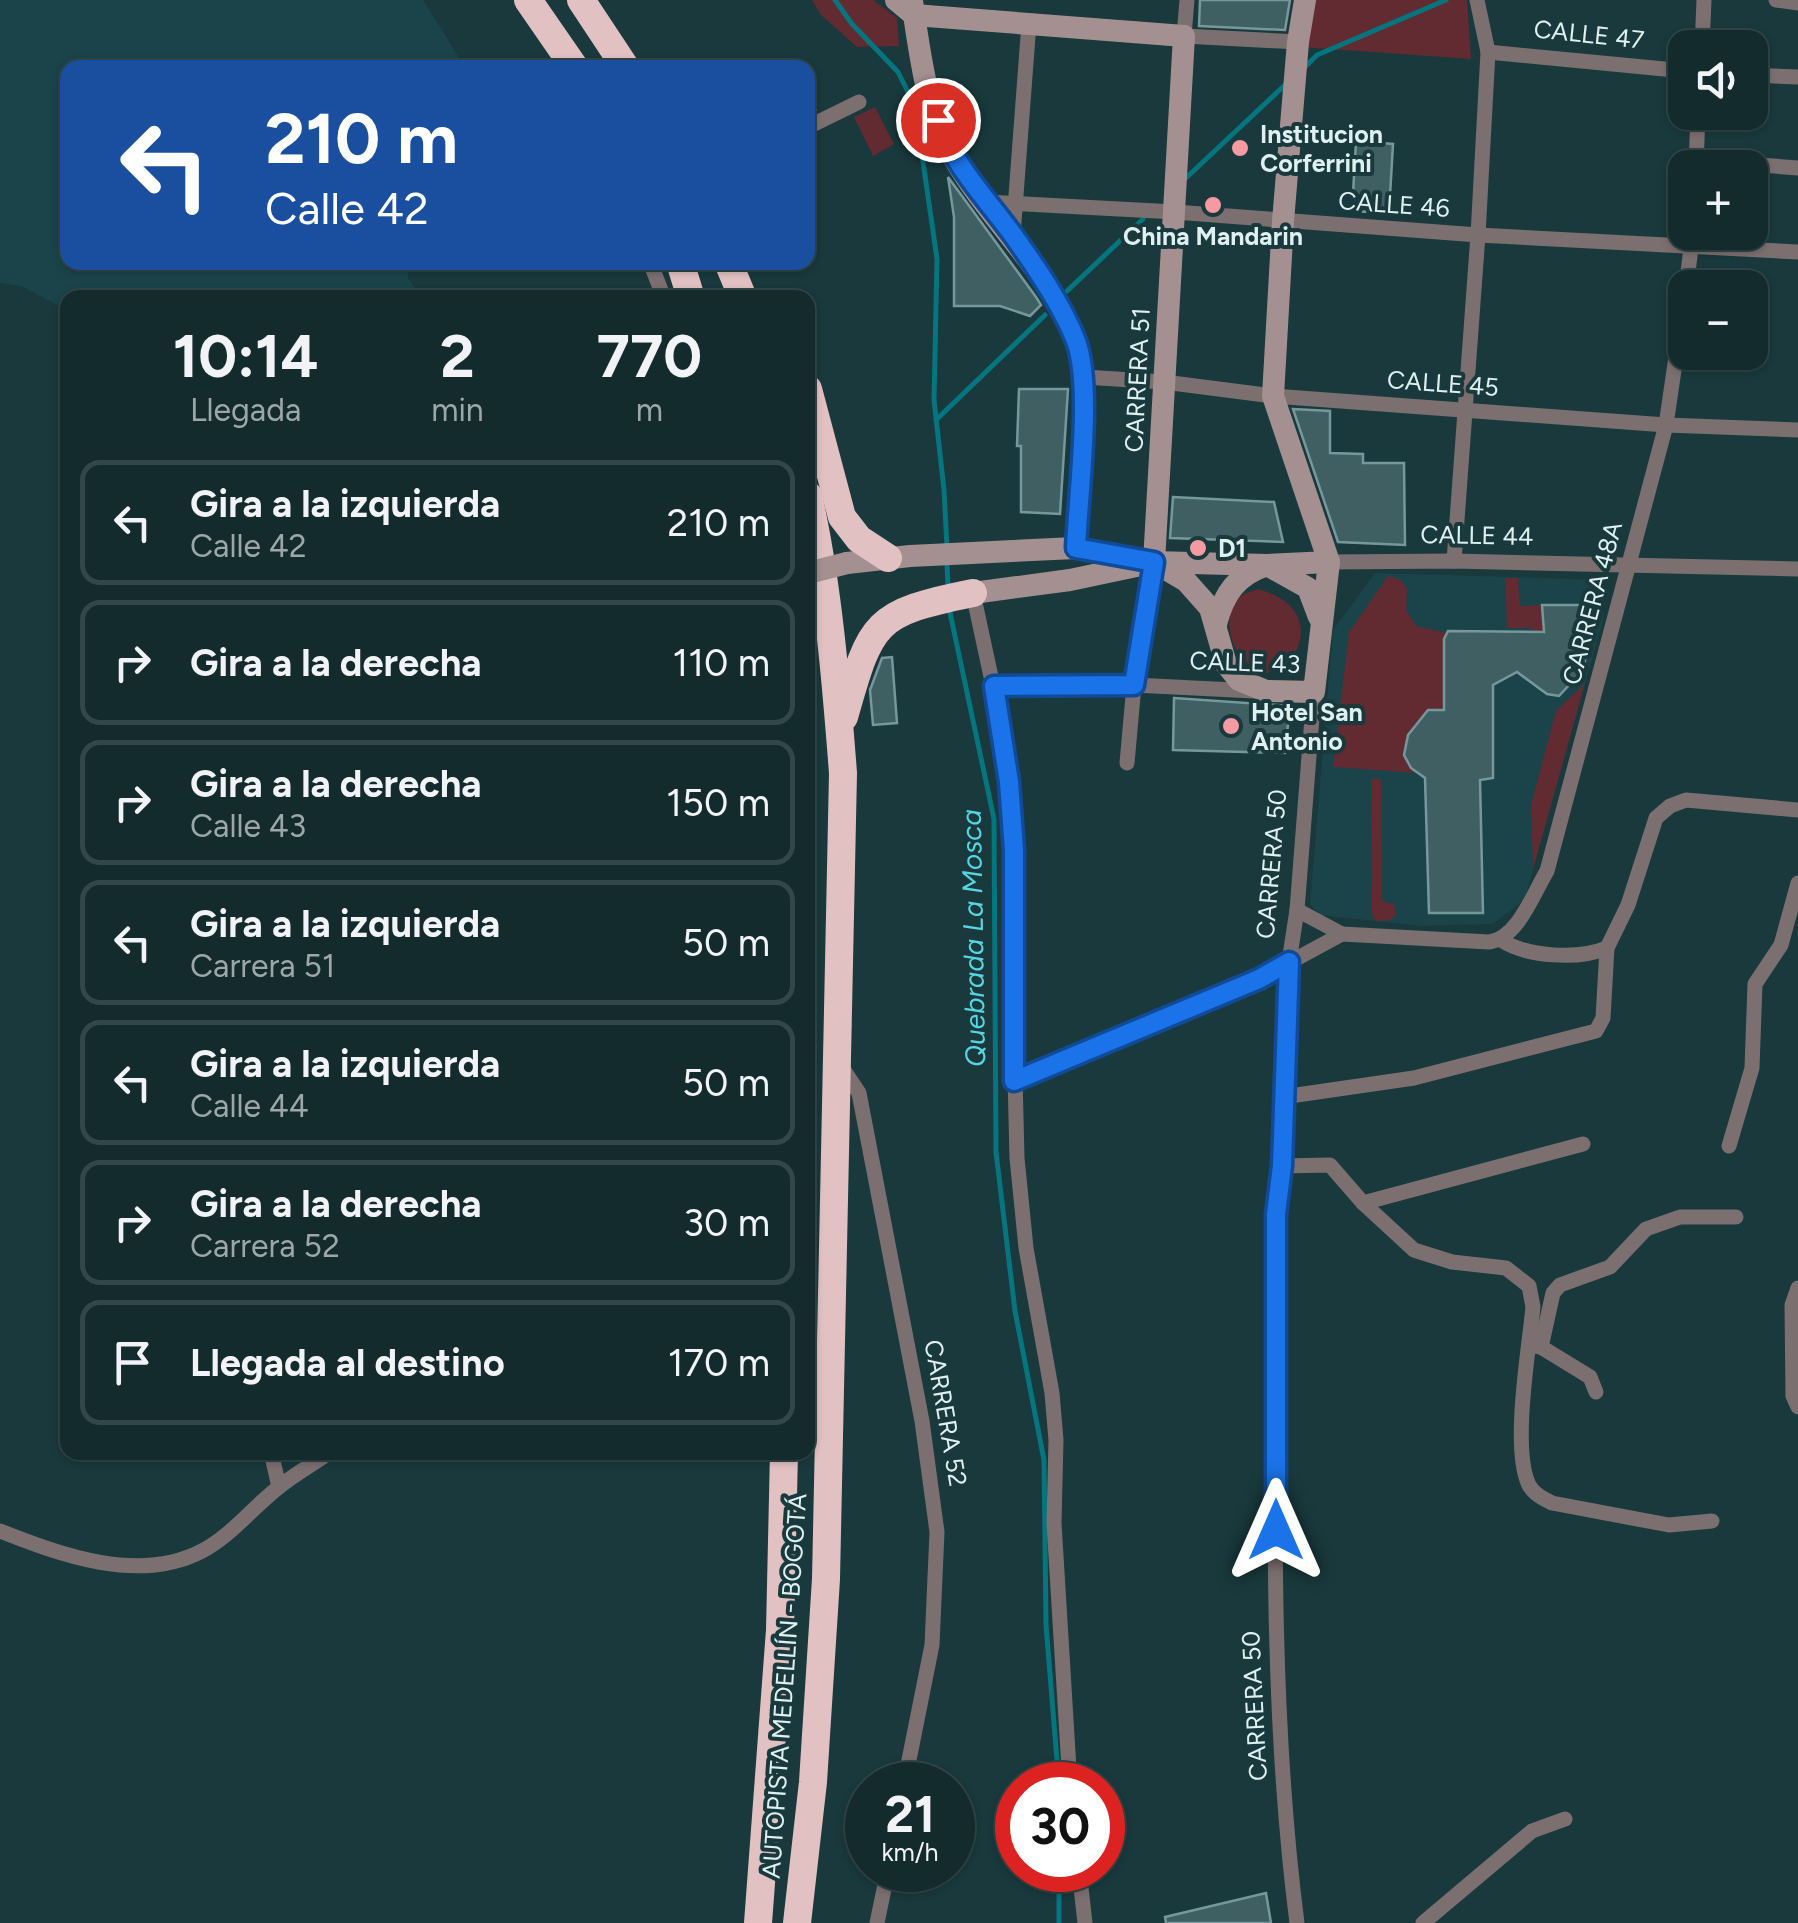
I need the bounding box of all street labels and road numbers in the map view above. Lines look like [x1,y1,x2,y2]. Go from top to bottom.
street label: CALLE 47 [1532,13,1646,55]
street label: CALLE 46 [1337,185,1451,223]
street label: CARRERA 51 [1118,307,1156,453]
street label: CALLE 45 [1386,364,1500,402]
street label: CARRERA 48A [1556,518,1628,688]
street label: CALLE 44 [1420,519,1534,551]
street label: CALLE 43 [1189,645,1301,679]
street label: CARRERA 50 [1250,788,1292,940]
street label: CARRERA 52 [918,1337,974,1489]
street label: AUTOPISTA MEDELLÍN - BOGOTÁ [756,1492,812,1879]
street label: CARRERA 50 [1235,1630,1273,1782]

